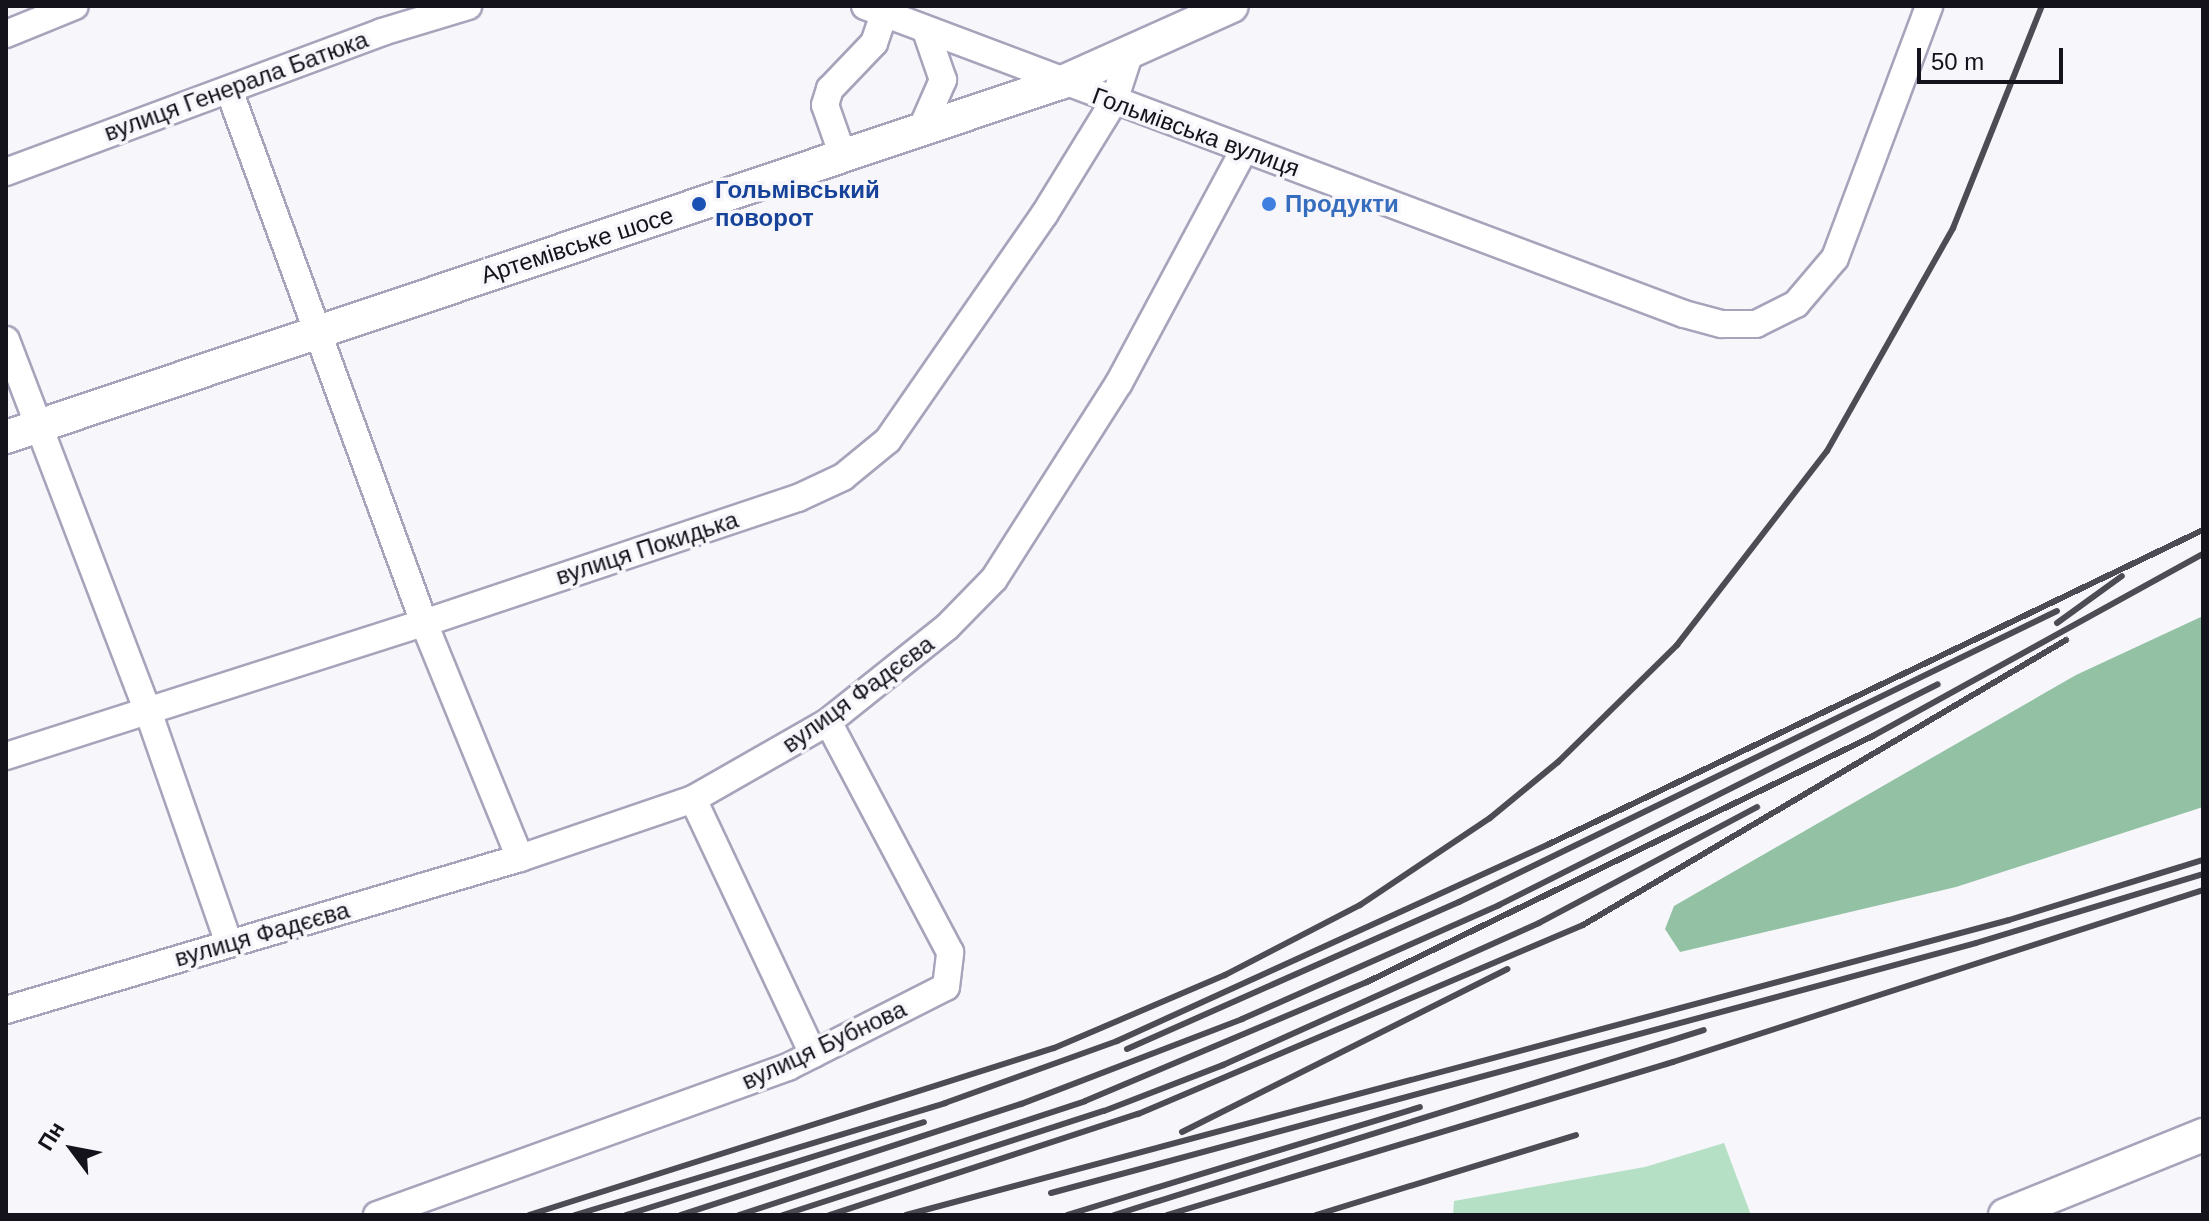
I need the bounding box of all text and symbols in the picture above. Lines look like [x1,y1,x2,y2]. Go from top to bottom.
street label: вулиця Генерала Батюка [100,25,372,147]
scale bar [1921,32,2067,82]
text: 50 m [1931,48,1984,75]
street label: Гольмівська вулиця [1088,81,1304,183]
place label: Гольмівський поворот [715,176,880,232]
place label: Продукти [1285,190,1399,218]
marker: Гольмівський поворот [690,195,708,213]
marker: Продукти [1260,195,1278,213]
street label: Артемівське шосе [477,200,677,290]
street label: вулиця Покидька [552,505,742,591]
street label: вулиця Фадєєва [777,629,939,759]
street label: вулиця Фадєєва [171,895,353,973]
street label: вулиця Бубнова [737,994,911,1096]
north arrow [32,1109,112,1189]
text: Пн [33,1117,70,1155]

